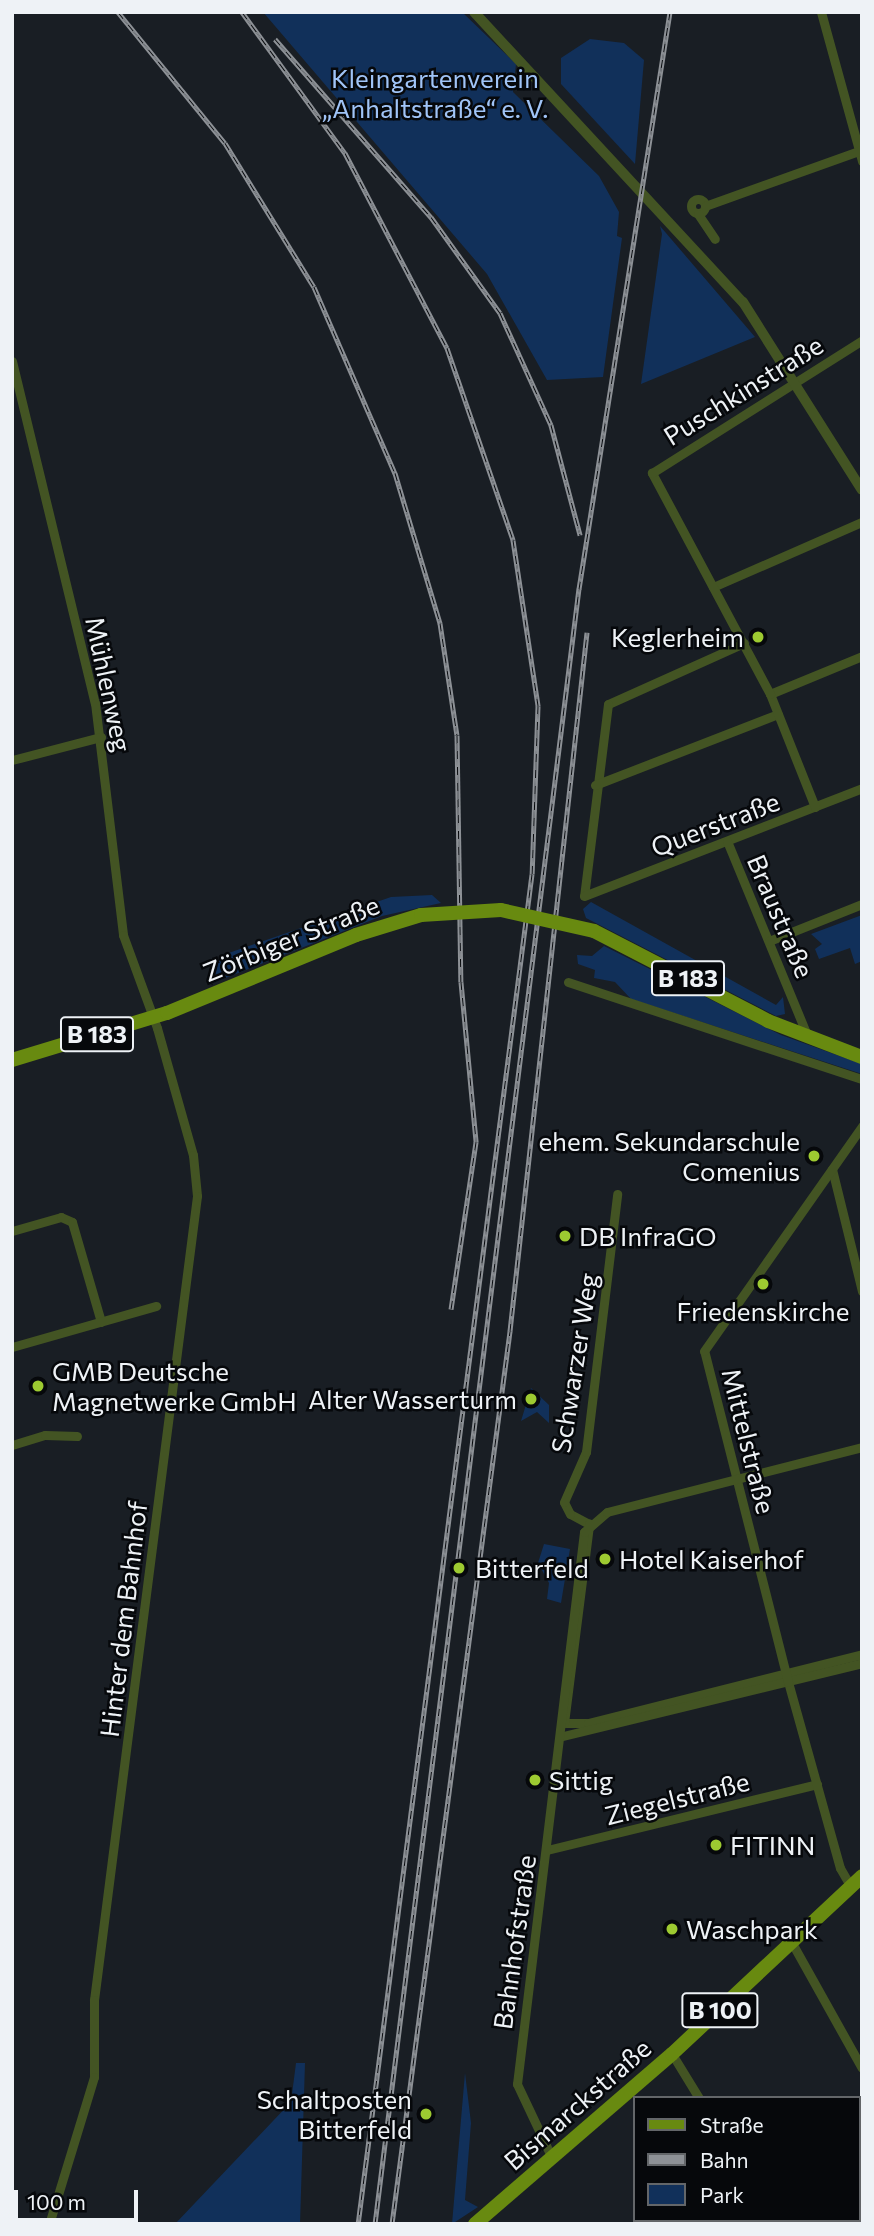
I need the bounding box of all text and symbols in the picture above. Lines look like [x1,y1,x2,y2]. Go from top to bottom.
park label: Kleingartenverein „Anhaltstraße“ e. V. [322,62,548,124]
street label: Puschkinstraße [658,329,828,451]
street label: Mühlenweg [79,614,139,754]
place label: Keglerheim [611,621,744,653]
marker: Keglerheim [750,629,766,645]
street label: Querstraße [646,785,784,863]
street label: Braustraße [741,850,821,982]
street label: Zörbiger Straße [198,888,384,988]
road number: B 183 [650,958,726,998]
road number: B 183 [58,1014,136,1054]
place label: ehem. Sekundarschule Comenius [538,1125,800,1186]
marker: ehem. Sekundarschule Comenius [806,1148,822,1164]
place label: DB InfraGO [579,1220,716,1252]
marker: DB InfraGO [557,1228,573,1244]
street label: Schwarzer Weg [544,1271,604,1455]
marker: Friedenskirche [755,1276,771,1292]
place label: Friedenskirche [677,1295,849,1327]
place label: GMB Deutsche Magnetwerke GmbH [52,1355,297,1416]
street label: Mittelstraße [716,1365,782,1517]
marker: GMB Deutsche Magnetwerke GmbH [30,1378,46,1394]
place label: Alter Wasserturm [308,1383,517,1415]
marker: Alter Wasserturm [523,1391,539,1407]
street label: Hinter dem Bahnhof [93,1499,153,1739]
place label: Hotel Kaiserhof [619,1543,804,1575]
marker: Hotel Kaiserhof [597,1551,613,1567]
place label: Bitterfeld [475,1552,589,1584]
marker: Bitterfeld [449,1558,469,1578]
place label: Sittig [549,1764,613,1796]
street label: Ziegelstraße [602,1765,752,1831]
marker: Sittig [527,1772,543,1788]
place label: FITINN [730,1829,815,1861]
marker: FITINN [708,1837,724,1853]
street label: Bahnhofstraße [486,1853,542,2031]
place label: Waschpark [686,1913,818,1945]
marker: Waschpark [664,1921,680,1937]
road number: B 100 [680,1990,760,2031]
street label: Bismarckstraße [497,2032,657,2176]
place label: Schaltposten Bitterfeld [257,2083,412,2144]
legend [632,2096,860,2222]
marker: Schaltposten Bitterfeld [418,2106,434,2122]
text: Straße [700,2112,764,2137]
text: Bahn [700,2147,749,2172]
scale bar [18,2176,142,2220]
text: Park [700,2182,744,2207]
text: 100 m [27,2189,86,2214]

